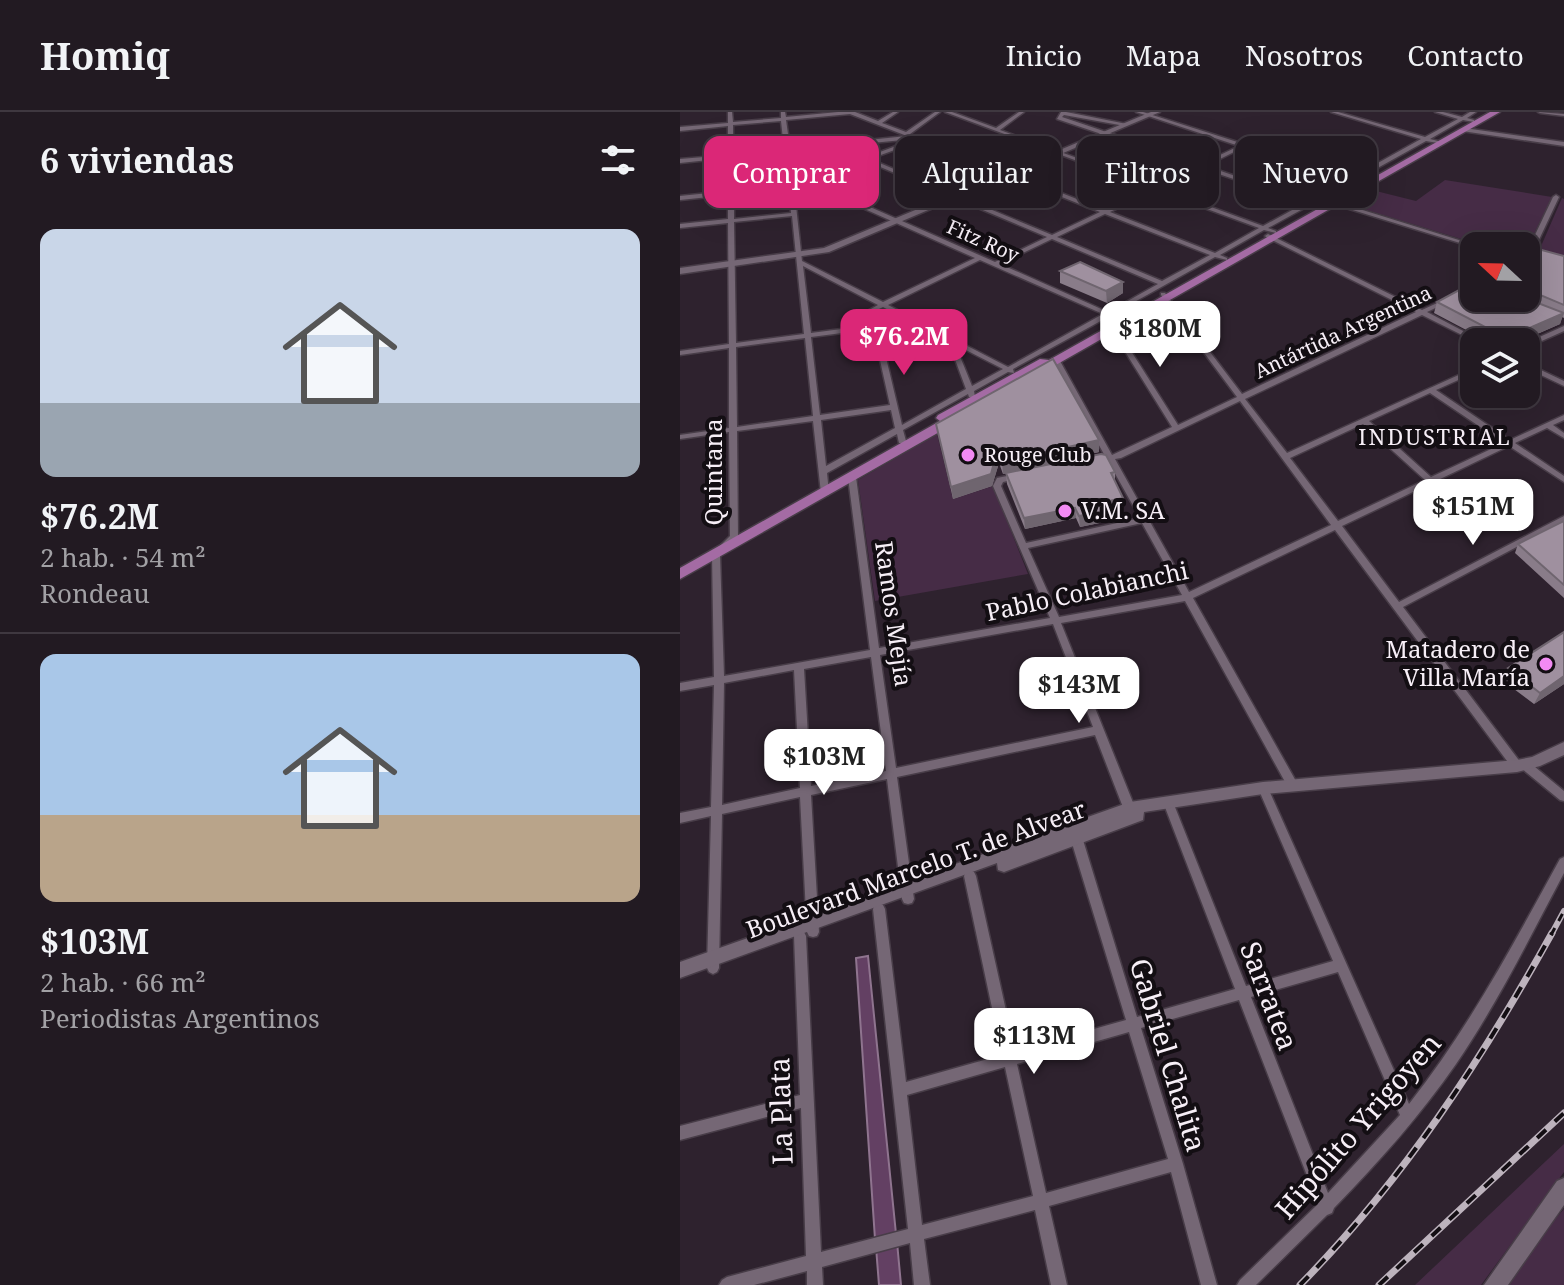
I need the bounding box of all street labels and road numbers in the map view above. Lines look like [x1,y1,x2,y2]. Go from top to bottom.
street label: Fitz Roy [943,213,1024,269]
street label: Antártida Argentina [1250,279,1436,384]
street label: Quintana [696,418,729,526]
street label: Ramos Mejía [868,539,921,689]
street label: Pablo Colabianchi [983,553,1191,628]
street label: Boulevard Marcelo T. de Alvear [741,792,1090,945]
street label: Sarratea [1232,936,1308,1055]
street label: Gabriel Chalita [1122,953,1216,1156]
street label: Hipólito Yrigoyen [1266,1024,1449,1226]
street label: La Plata [759,1057,801,1165]

